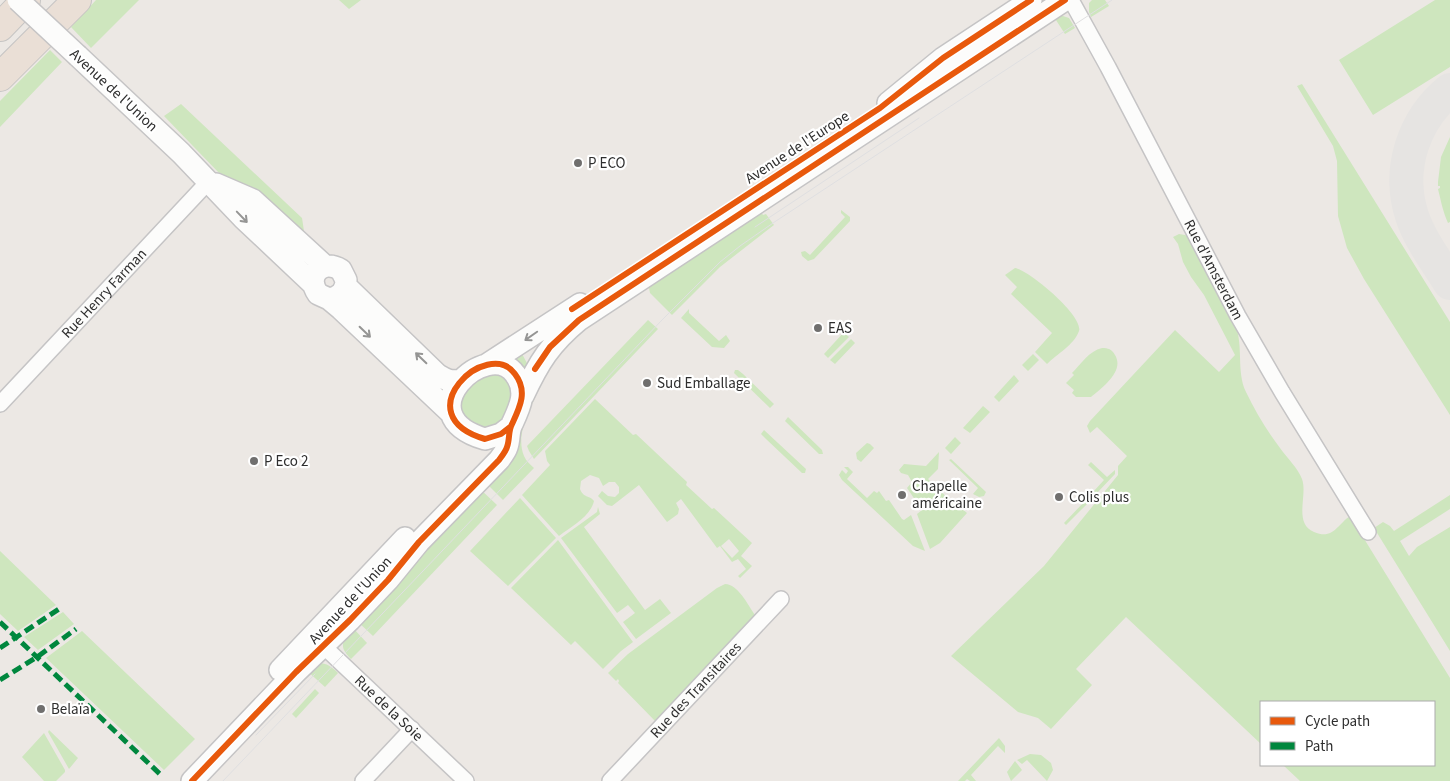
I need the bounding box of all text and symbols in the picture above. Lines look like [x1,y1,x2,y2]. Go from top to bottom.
street label: Avenue de l'Union [65,44,162,137]
street label: Avenue de l'Europe [741,106,854,189]
place label: P ECO [588,153,626,174]
marker: P ECO [572,157,584,169]
one-way arrow [236,210,248,223]
street label: Rue d'Amsterdam [1178,216,1248,324]
street label: Rue Henry Farman [57,244,152,343]
place label: EAS [828,318,852,339]
marker: EAS [812,322,824,334]
one-way arrow [358,326,371,338]
one-way arrow [525,331,539,341]
one-way arrow [415,352,428,364]
place label: Sud Emballage [657,373,751,394]
marker: Sud Emballage [641,377,653,389]
place label: P Eco 2 [264,451,308,472]
marker: P Eco 2 [248,455,260,467]
place label: Chapelle américaine [912,476,982,514]
place label: Colis plus [1069,487,1129,508]
marker: Chapelle américaine [896,489,908,501]
marker: Colis plus [1053,491,1065,503]
street label: Avenue de l'Union [304,552,397,649]
street label: Rue des Transitaires [645,637,746,743]
street label: Rue de la Soie [349,671,428,746]
place label: Belaïa [51,699,90,720]
legend [1260,701,1435,766]
marker: Belaïa [35,703,47,715]
text: Cycle path [1305,711,1370,732]
text: Path [1305,736,1333,757]

